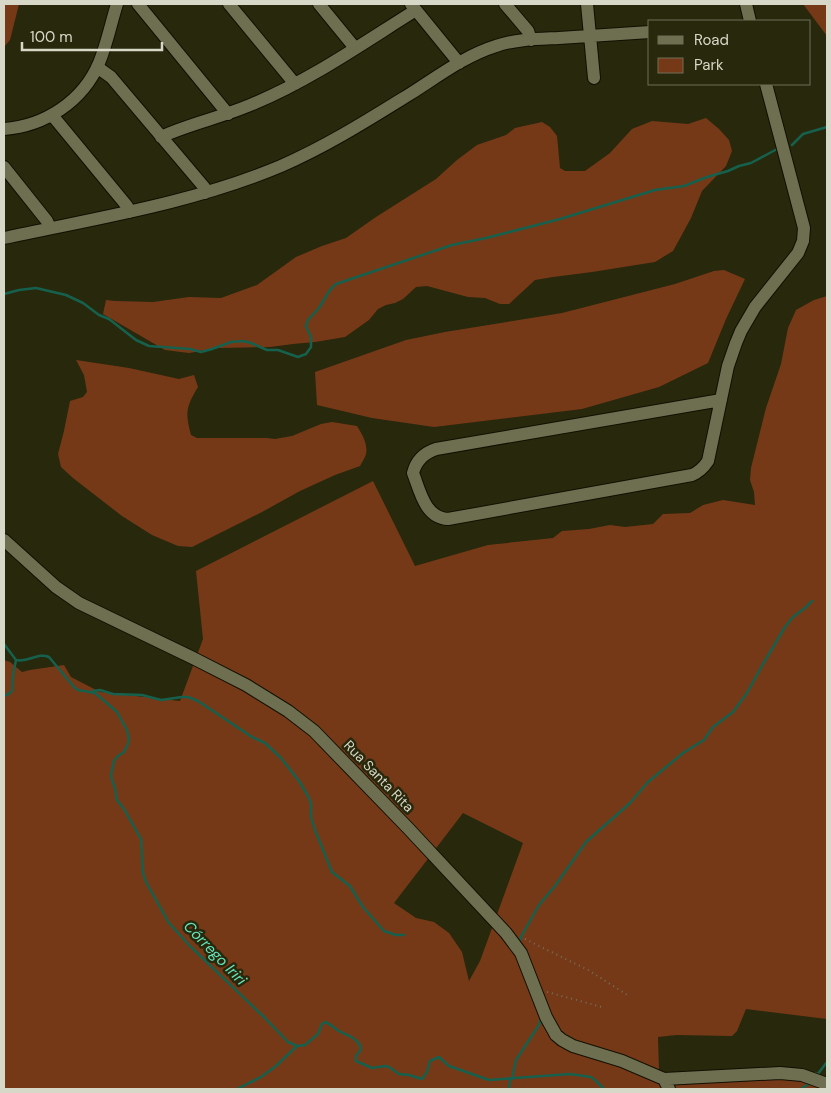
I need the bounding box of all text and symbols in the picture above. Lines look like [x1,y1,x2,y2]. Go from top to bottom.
scale bar [22,20,162,52]
legend [648,20,811,85]
text: 100 m [30,27,73,47]
text: Road [694,30,729,50]
text: Park [694,55,724,75]
street label: Rua Santa Rita [340,736,418,816]
water label: Córrego Iriri [179,916,251,990]

